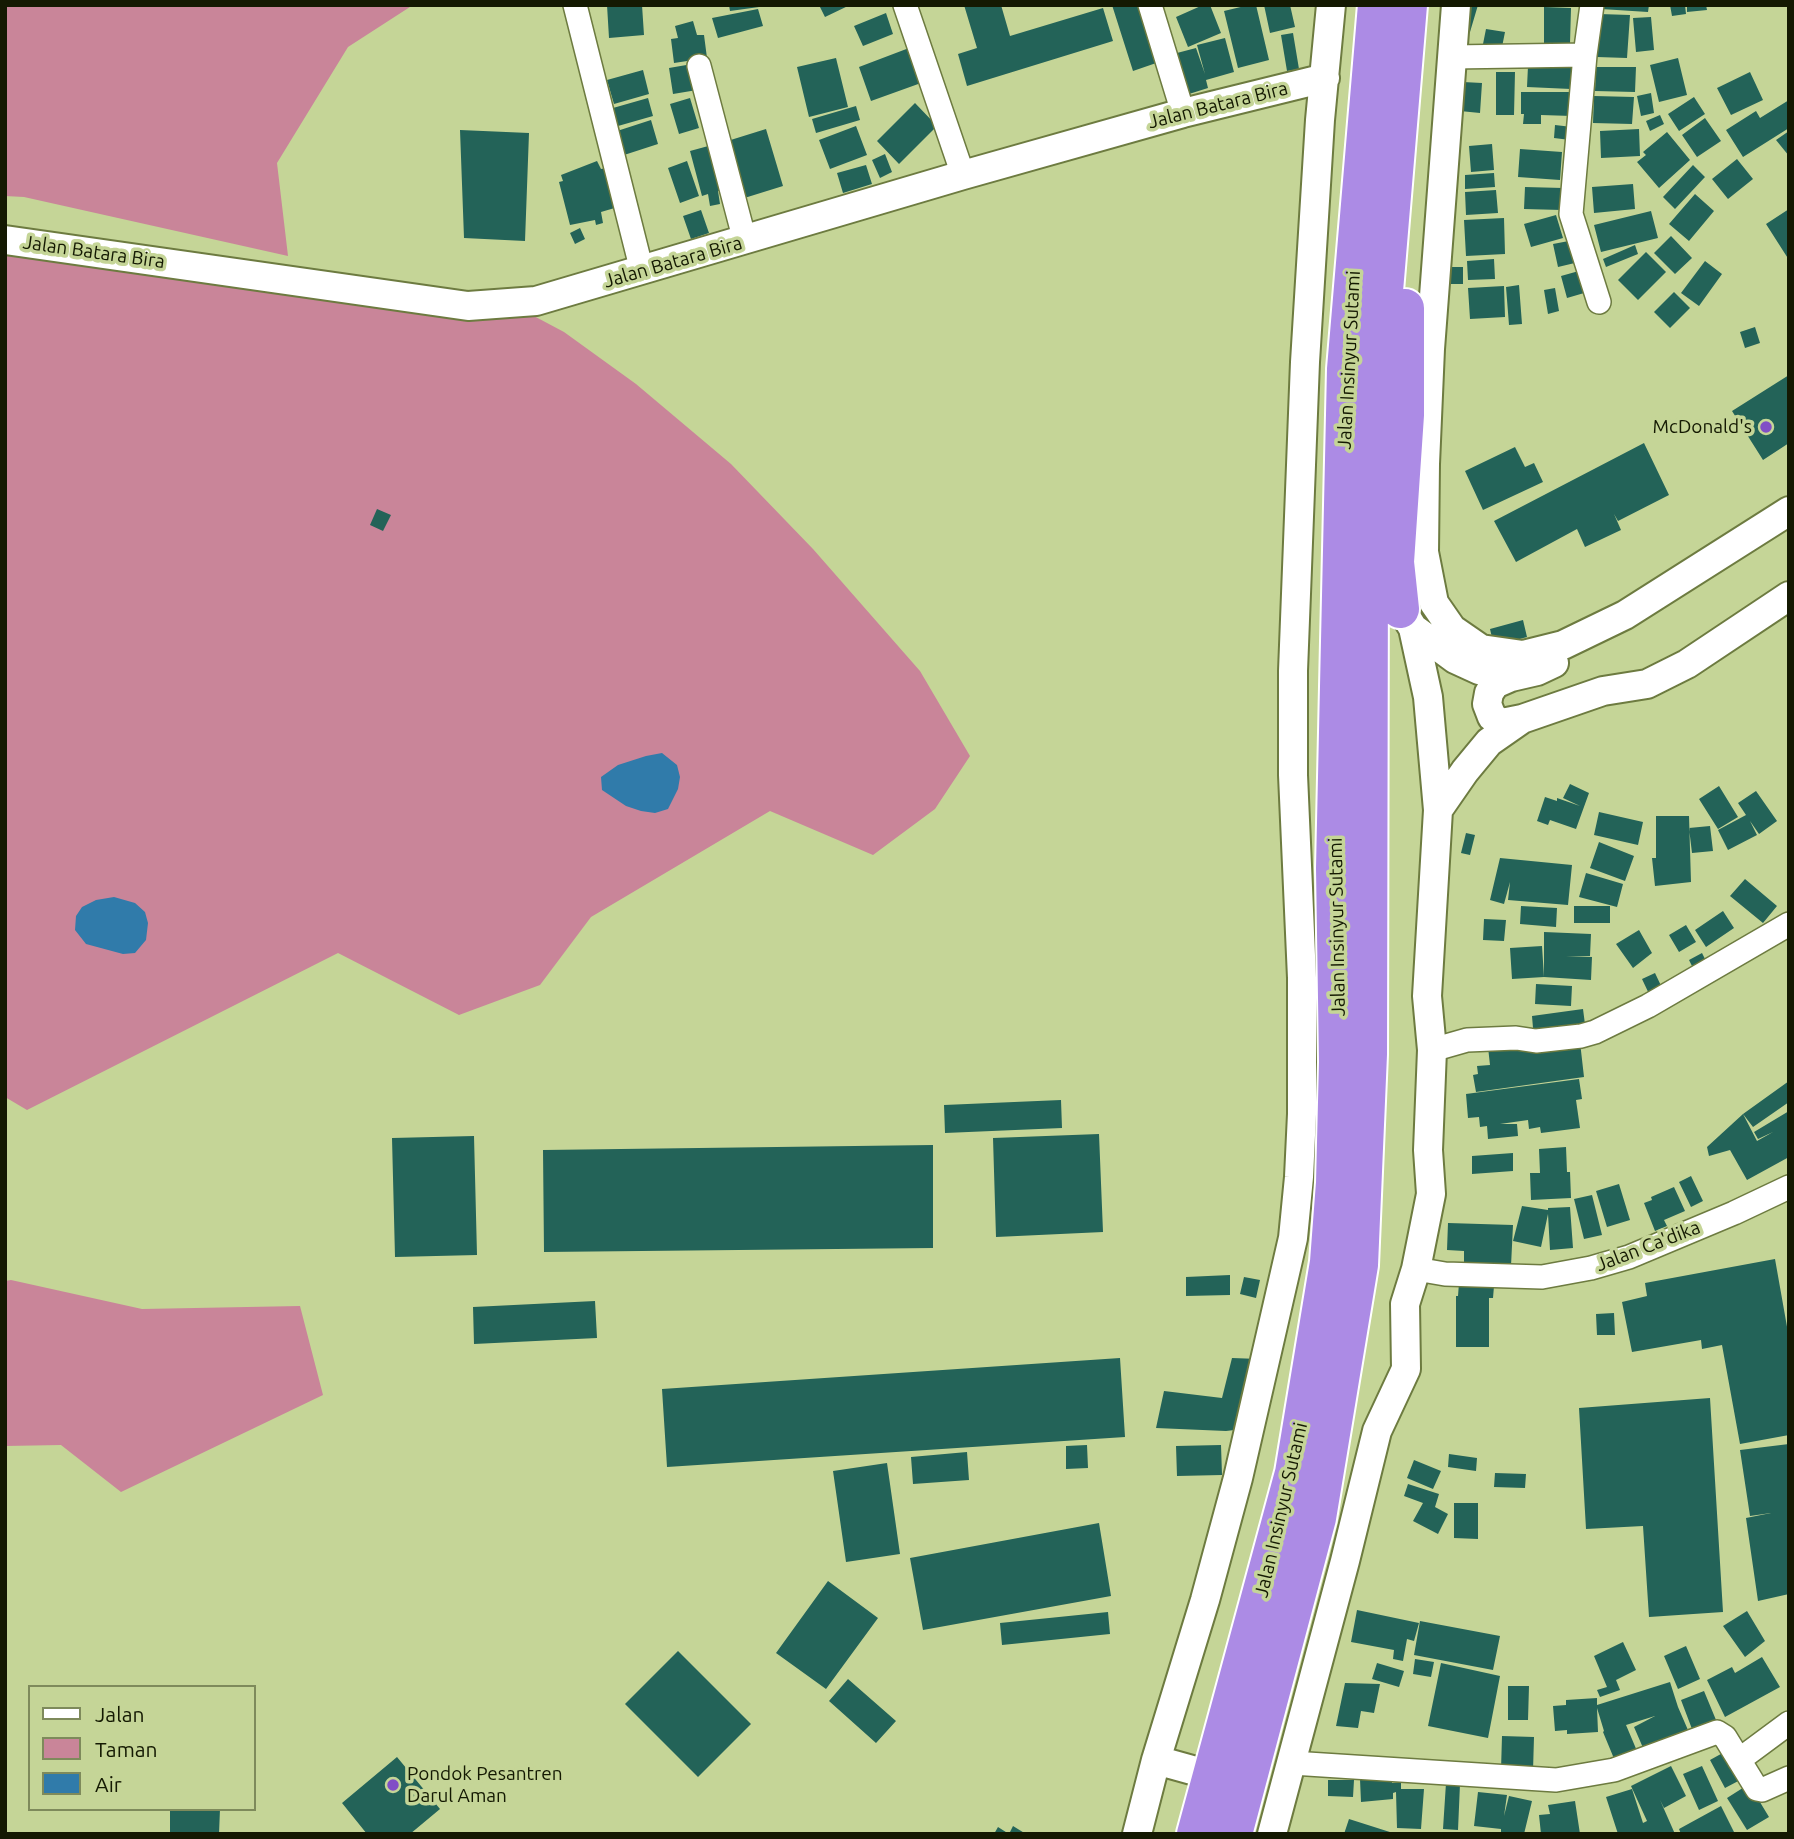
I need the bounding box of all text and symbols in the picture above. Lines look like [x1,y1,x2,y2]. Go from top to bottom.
street label: Jalan Batara Bira [1146,77,1290,133]
street label: Jalan Batara Bira [22,231,166,273]
street label: Jalan Batara Bira [601,231,745,293]
street label: Jalan Insinyur Sutami [1333,270,1365,450]
place label: McDonald's [1653,416,1752,438]
marker: McDonald's [1758,419,1774,435]
street label: Jalan Insinyur Sutami [1324,837,1350,1017]
street label: Jalan Ca'dika [1593,1216,1703,1276]
street label: Jalan Insinyur Sutami [1250,1420,1312,1600]
legend [28,1685,256,1811]
text: Jalan [95,1702,144,1726]
text: Taman [95,1737,158,1761]
place label: Pondok Pesantren Darul Aman [407,1763,563,1807]
text: Air [95,1772,122,1796]
marker: Pondok Pesantren Darul Aman [385,1777,401,1793]

